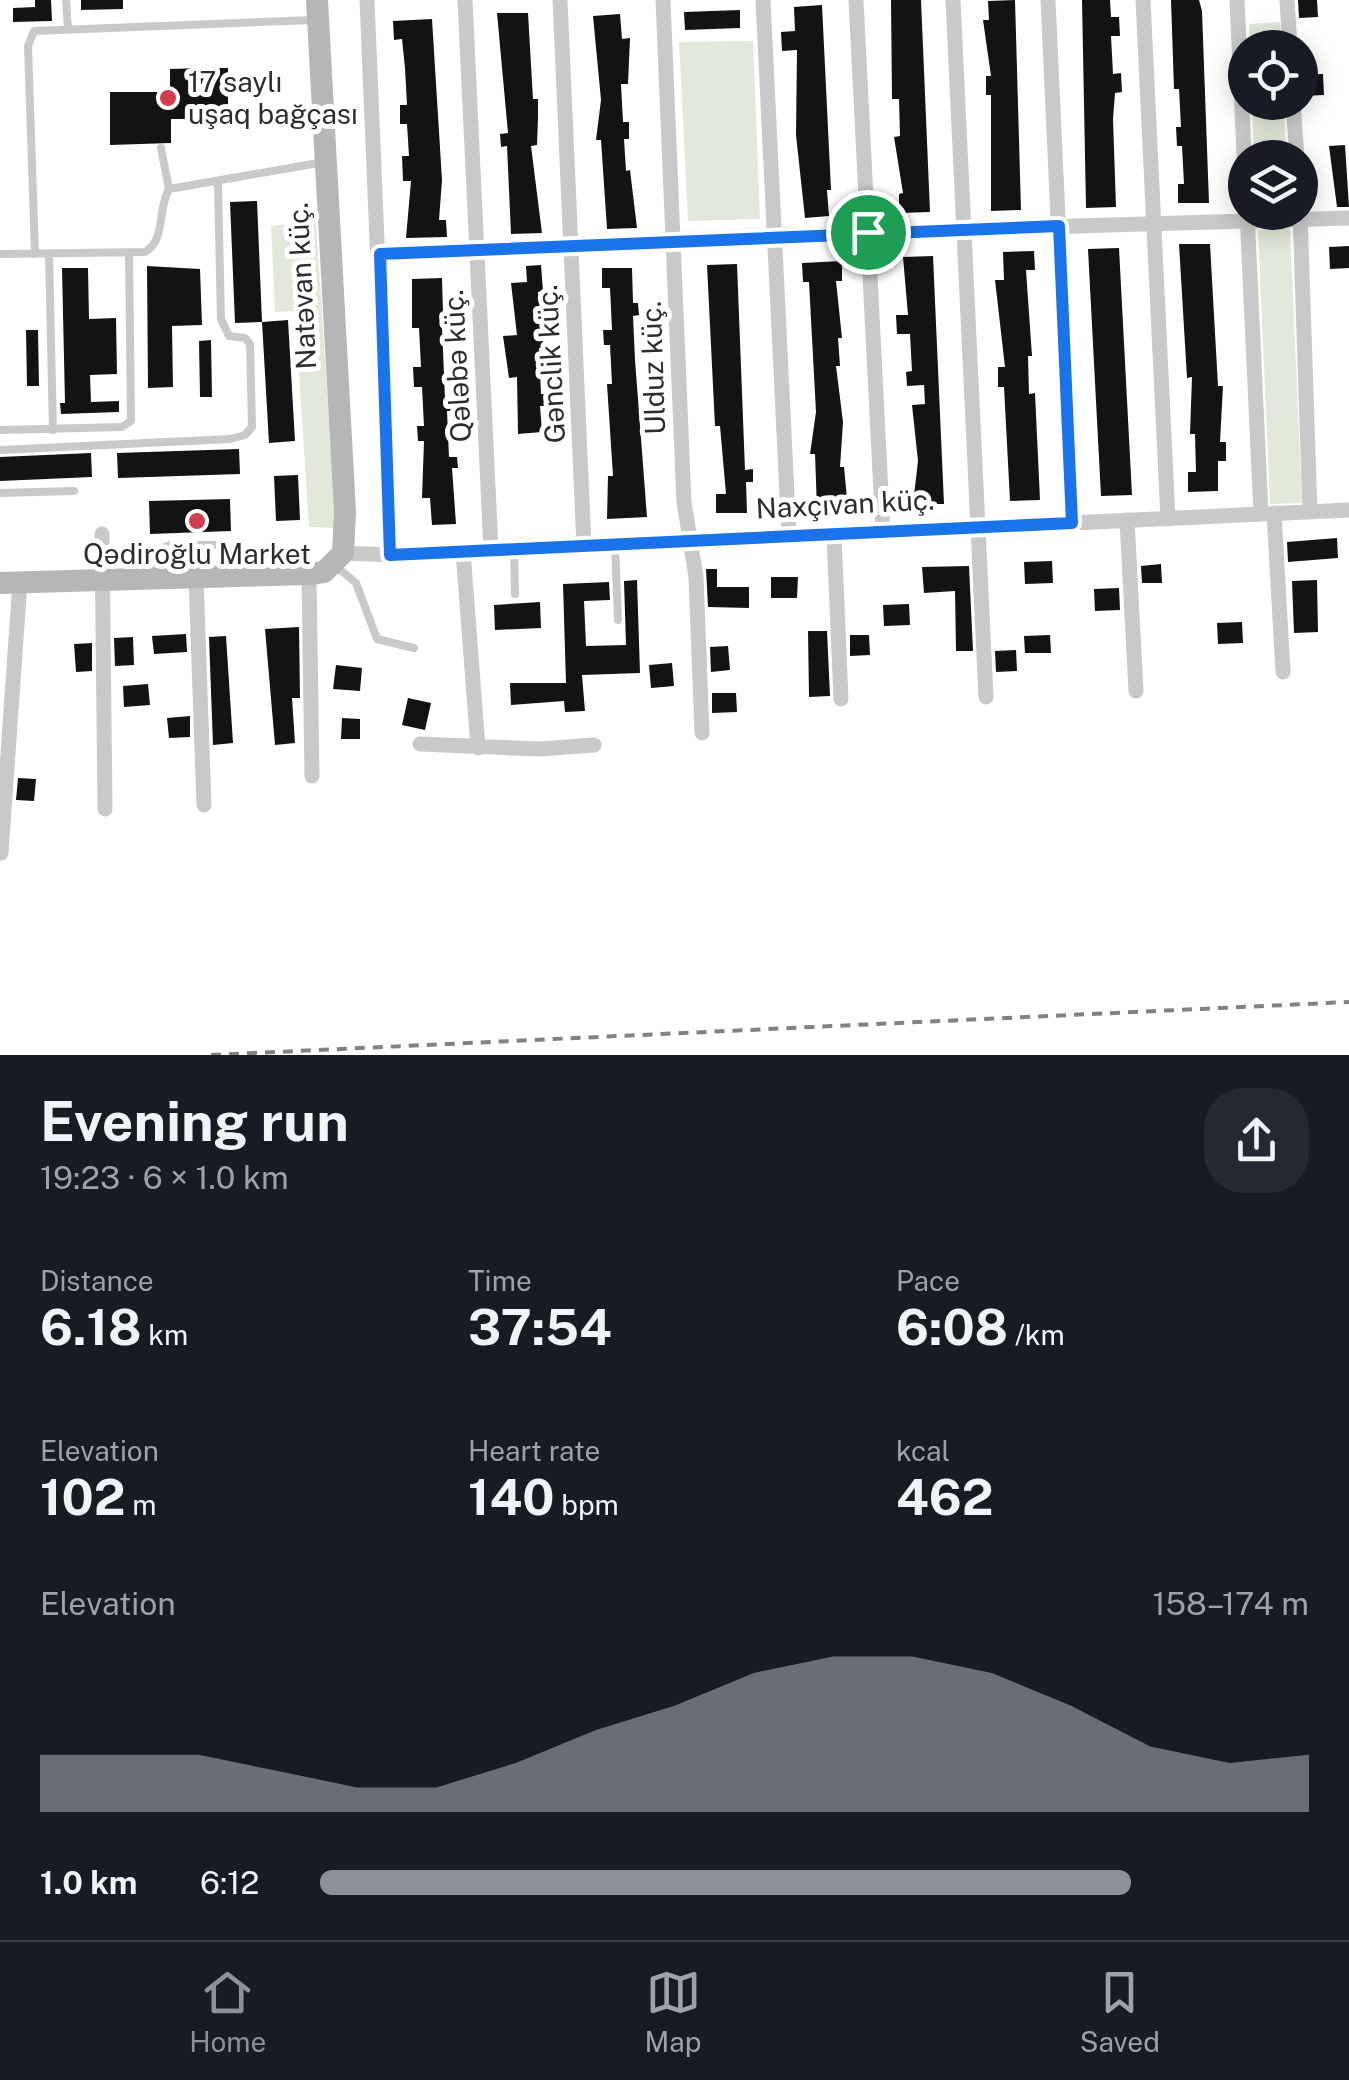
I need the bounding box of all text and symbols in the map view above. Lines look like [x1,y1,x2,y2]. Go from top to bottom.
map controls [1228,30,1318,230]
button: locate [1228,30,1318,120]
place label: 17 saylı uşaq bağçası [188,65,358,130]
marker: 17 saylı uşaq bağçası [157,87,179,109]
button: layers [1228,140,1318,230]
pin [826,190,911,275]
street label: Natəvan küç. [281,202,322,370]
icon: arrive [841,205,896,260]
street label: Gənclik küç. [530,284,571,444]
street label: Qələbə küç. [436,289,477,443]
street label: Ulduz küç. [634,301,671,435]
street label: Naxçıvan küç. [755,482,935,525]
marker: Qədiroğlu Market [186,510,208,532]
place label: Qədiroğlu Market [83,537,311,570]
button: share [1204,1088,1309,1193]
text: Evening run [40,1089,349,1153]
text: 19:23 · 6 × 1.0 km [40,1159,289,1196]
text: Distance [40,1264,154,1297]
text: Time [468,1264,532,1297]
text: Pace [896,1264,960,1297]
text: 6.18 [40,1297,141,1356]
text: 37:54 [468,1297,612,1356]
text: 6:08 [896,1297,1008,1356]
text: km [141,1318,188,1351]
text: /km [1008,1318,1065,1351]
text: Elevation [40,1434,159,1467]
text: Heart rate [468,1434,600,1467]
text: kcal [896,1434,950,1467]
text: 102 [40,1467,125,1526]
text: 140 [468,1467,554,1526]
text: 462 [896,1467,994,1526]
text: m [125,1488,156,1521]
text: bpm [554,1488,619,1521]
text: Elevation [40,1585,176,1622]
text: 158–174 m [1152,1585,1309,1622]
text: 1.0 km [40,1864,137,1901]
text: 6:12 [200,1864,259,1901]
tab: Home [189,1965,266,2058]
tab: Map [645,1965,701,2058]
tab: Saved [1080,1965,1160,2058]

